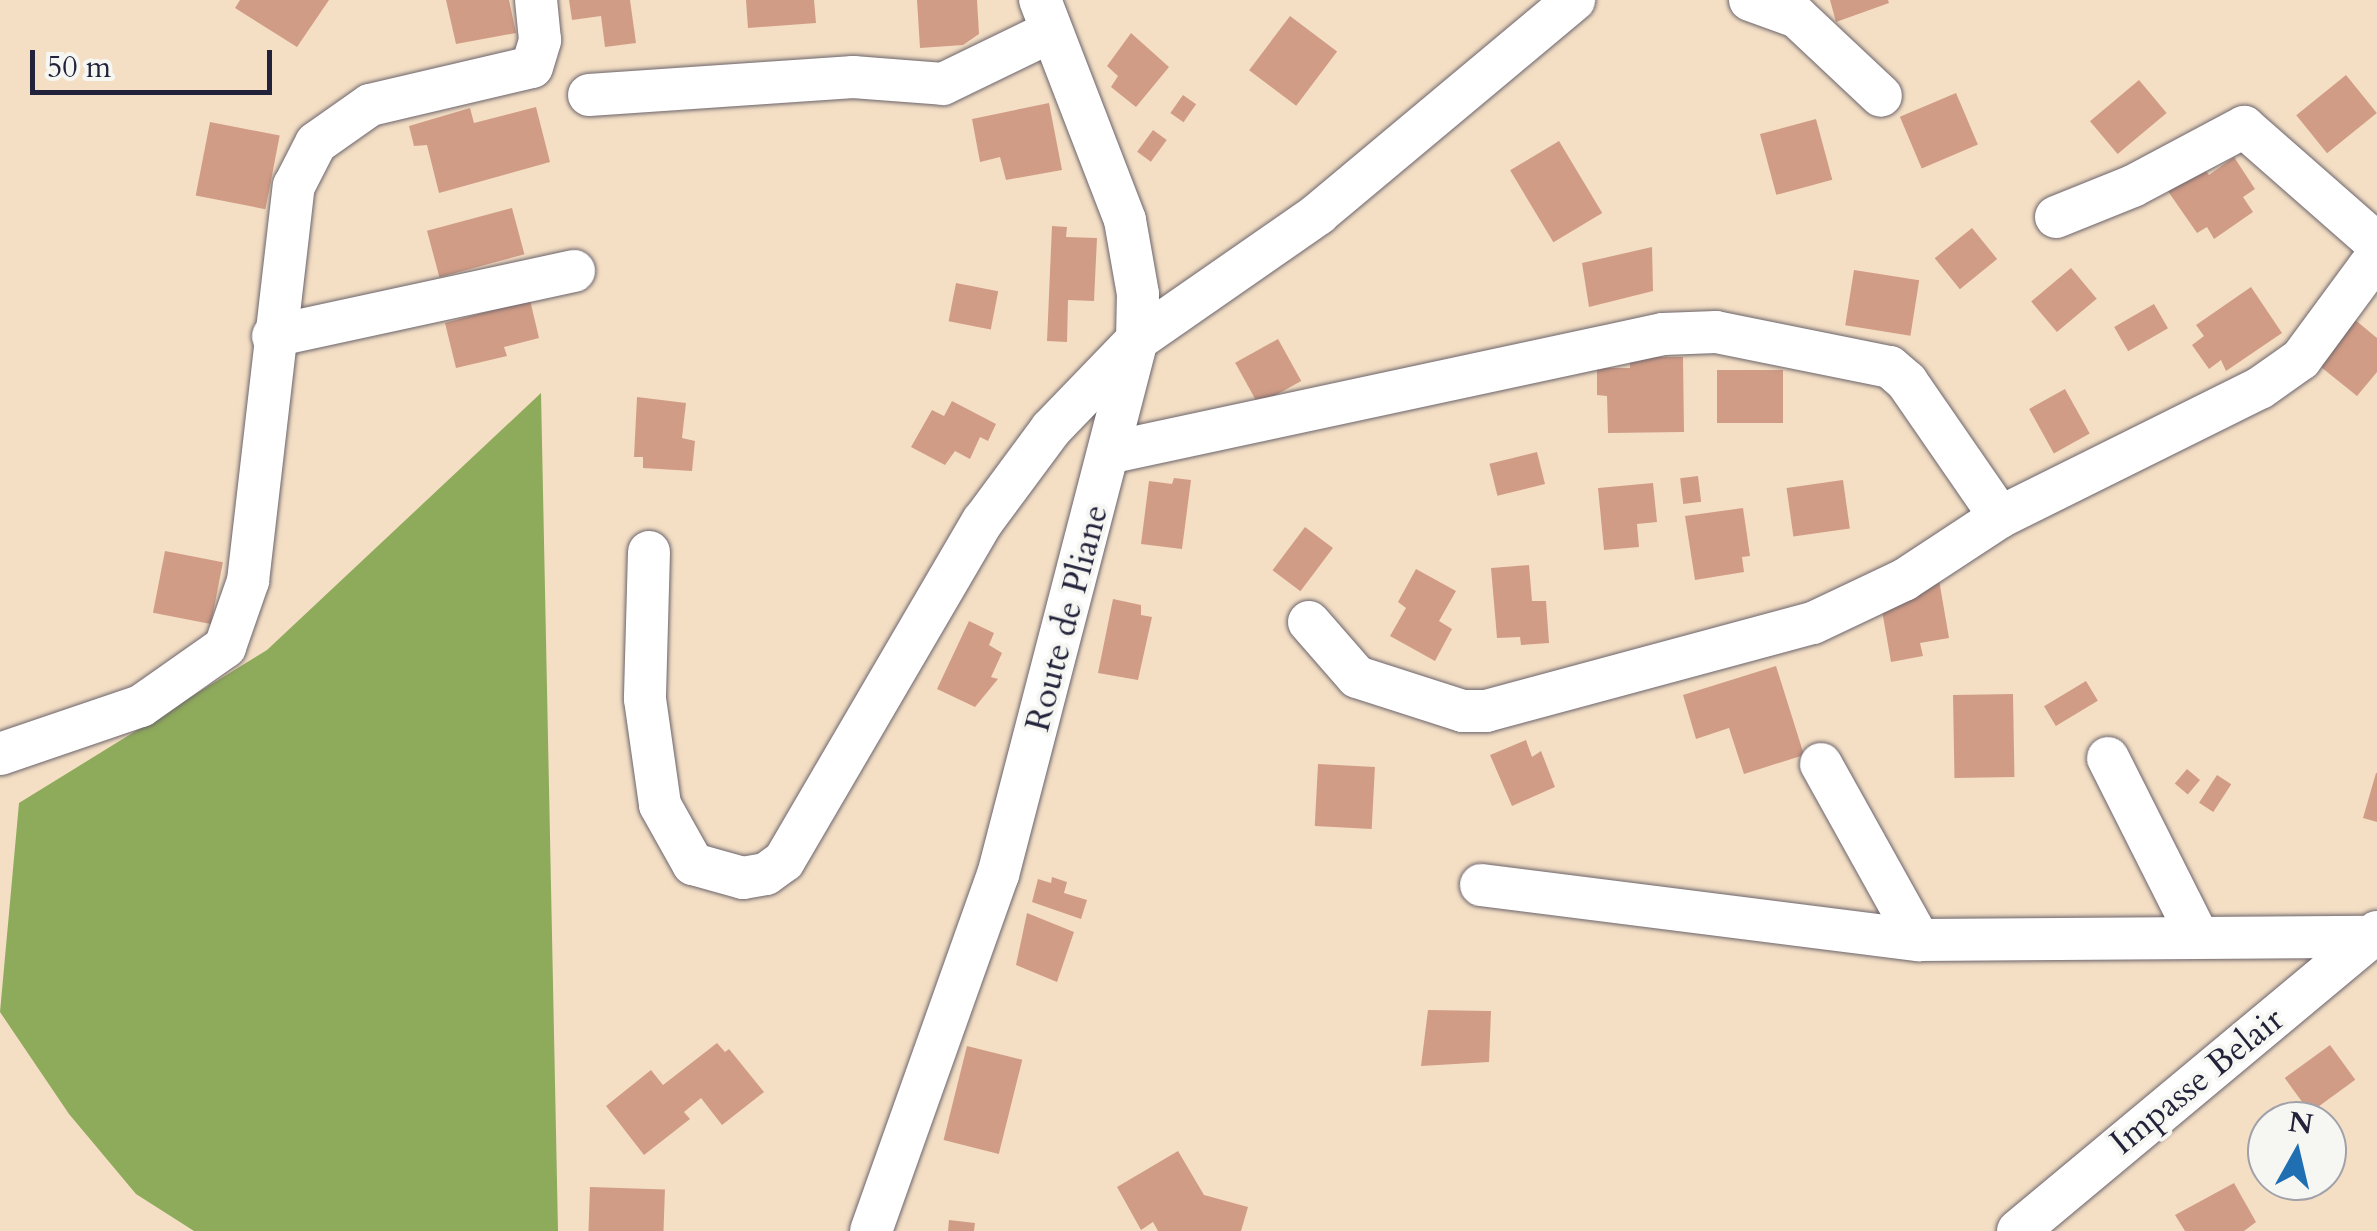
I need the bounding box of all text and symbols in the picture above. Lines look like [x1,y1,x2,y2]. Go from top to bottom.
scale bar [35,30,278,92]
text: 50 m [47,47,111,88]
street label: Route de Pliane [1017,500,1117,736]
street label: Impasse Belair [2102,998,2292,1164]
north arrow [2247,1101,2347,1201]
text: N [2286,1103,2316,1144]

